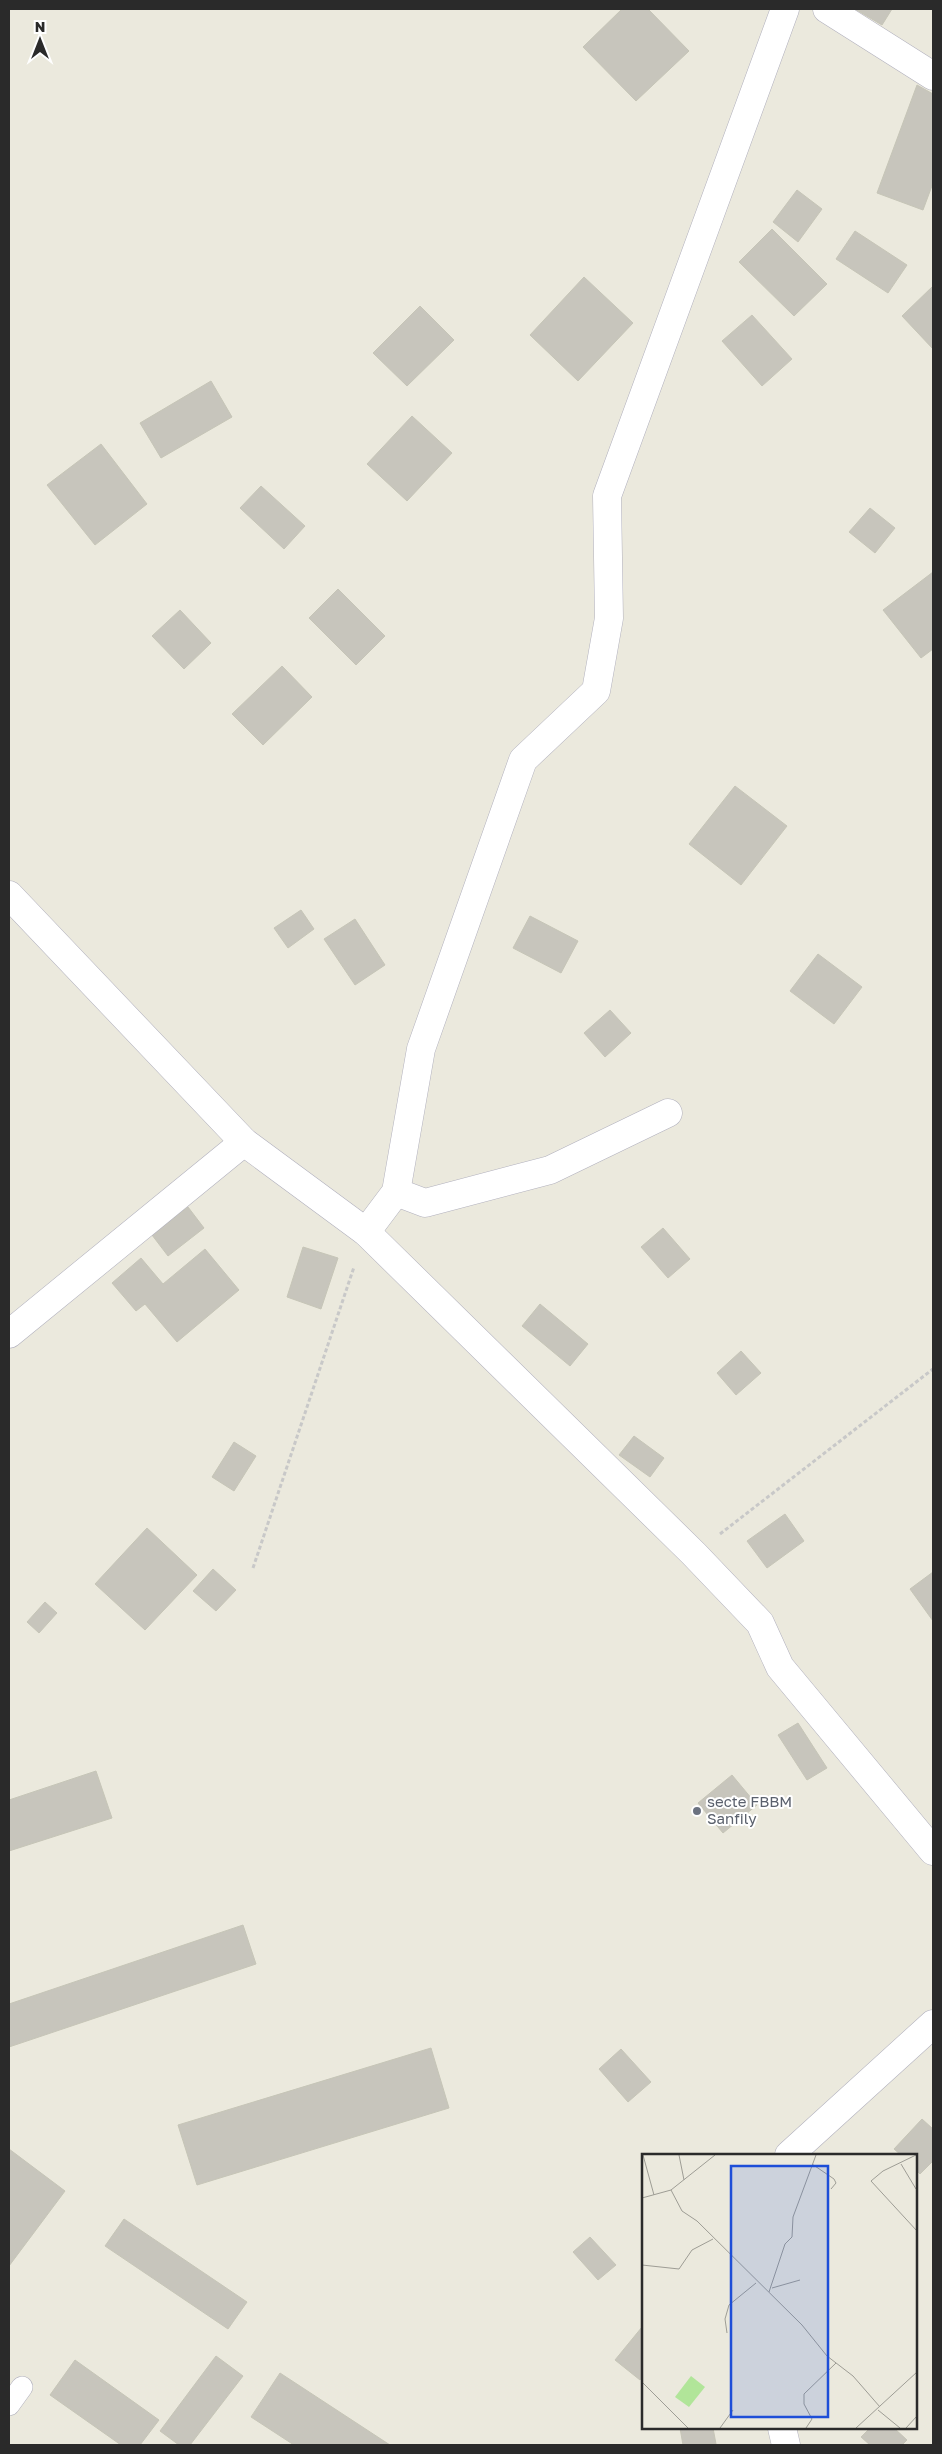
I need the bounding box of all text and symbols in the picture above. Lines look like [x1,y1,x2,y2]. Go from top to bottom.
north arrow [15,15,65,65]
text: N [35,18,45,35]
place label: secte FBBM Sanfily [707,1792,792,1827]
marker: secte FBBM Sanfily [691,1805,703,1817]
inset map [642,2154,917,2429]

